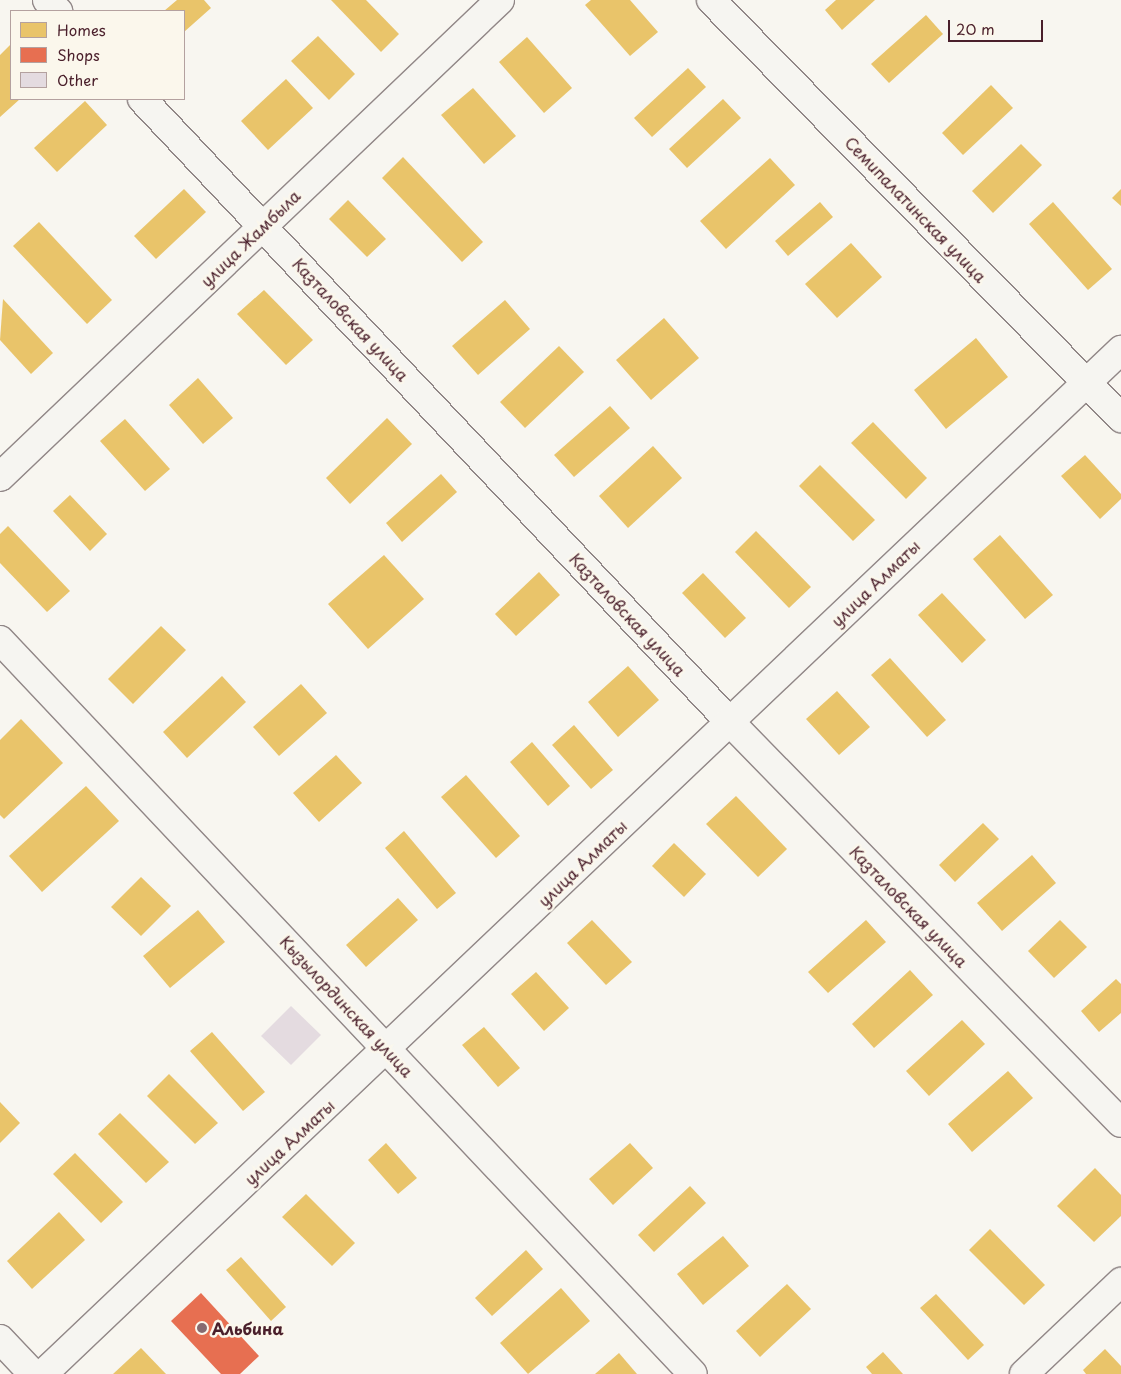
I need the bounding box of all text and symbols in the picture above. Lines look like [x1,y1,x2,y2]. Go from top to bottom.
legend [10,10,185,100]
scale bar [951,10,1046,42]
text: 20 m [956,17,995,40]
text: Homes [57,18,106,41]
text: Shops [57,43,100,66]
text: Other [57,68,98,91]
street label: Семипалатинская улица [841,132,991,286]
street label: улица Жамбыла [196,185,304,291]
street label: Казталовская улица [289,253,413,385]
street label: улица Алматы [826,536,924,630]
street label: Казталовская улица [566,548,690,680]
street label: улица Алматы [533,816,631,910]
street label: Казталовская улица [846,841,972,971]
street label: Кызылординская улица [276,931,418,1081]
street label: улица Алматы [240,1095,338,1189]
place label: Альбина [212,1318,284,1338]
marker: Альбина [196,1322,208,1334]

